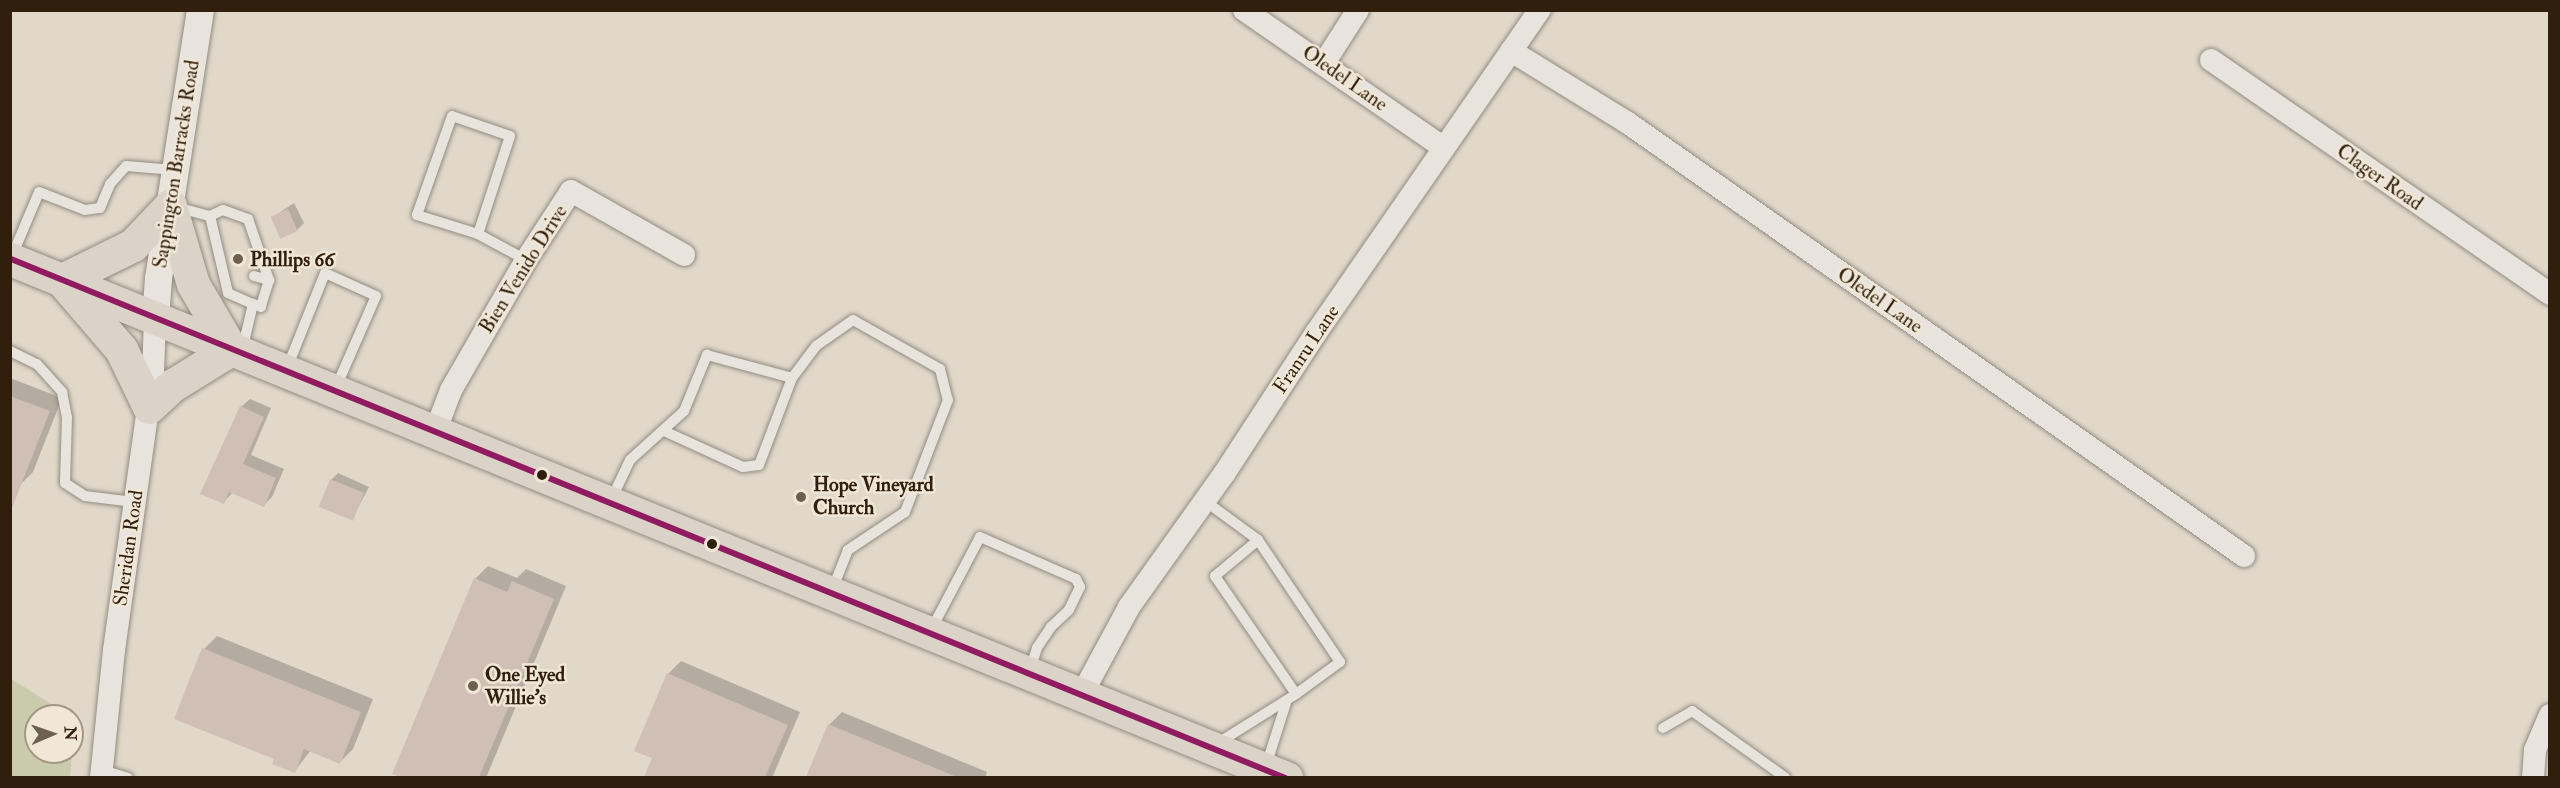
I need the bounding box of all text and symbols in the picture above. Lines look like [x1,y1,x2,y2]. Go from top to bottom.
street label: Oledel Lane [1298,40,1392,116]
street label: Sappington Barracks Road [148,58,204,270]
street label: Clager Road [2332,139,2428,215]
street label: Bien Venido Drive [474,200,572,338]
place label: Phillips 66 [250,247,334,271]
marker: Phillips 66 [231,252,245,266]
street label: Oledel Lane [1833,262,1927,338]
street label: Franru Lane [1268,300,1344,398]
unlabelled marker [536,469,548,481]
place label: Hope Vineyard Church [813,473,934,520]
street label: Sheridan Road [108,488,148,608]
marker: Hope Vineyard Church [794,490,808,504]
unlabelled marker [706,538,718,550]
place label: One Eyed Willie's [485,662,565,709]
marker: One Eyed Willie's [466,679,480,693]
north arrow [24,704,84,764]
text: N [60,726,80,741]

